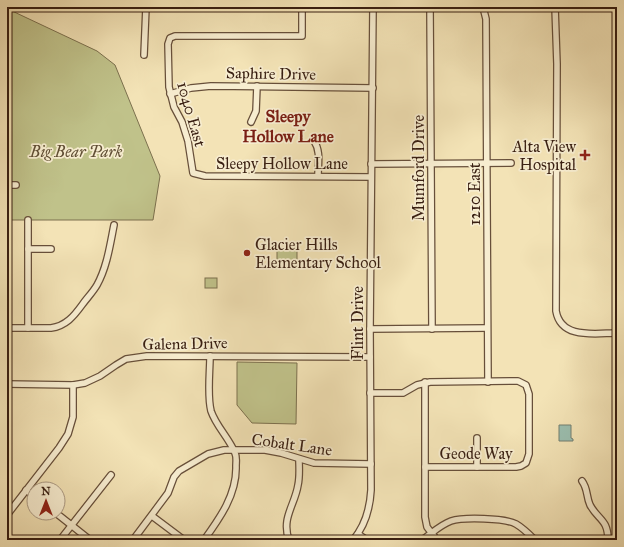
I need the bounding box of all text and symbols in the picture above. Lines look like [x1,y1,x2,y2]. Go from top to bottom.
street label: Saphire Drive [226,63,317,84]
street label: 1040 East [173,79,210,149]
district label: Sleepy Hollow Lane [242,106,334,147]
street label: Mumford Drive [409,115,428,221]
place label: Alta View Hospital [512,137,577,174]
park label: Big Bear Park [29,142,122,161]
marker: Alta View Hospital [579,149,591,161]
street label: Sleepy Hollow Lane [216,154,348,173]
street label: 1210 East [465,162,484,225]
place label: Glacier Hills Elementary School [255,235,381,272]
marker: Glacier Hills Elementary School [242,248,252,258]
street label: Flint Drive [348,286,367,360]
street label: Galena Drive [142,333,228,354]
street label: Cobalt Lane [251,429,334,460]
street label: Geode Way [439,444,513,463]
north arrow [26,481,66,521]
text: N [41,485,51,498]

